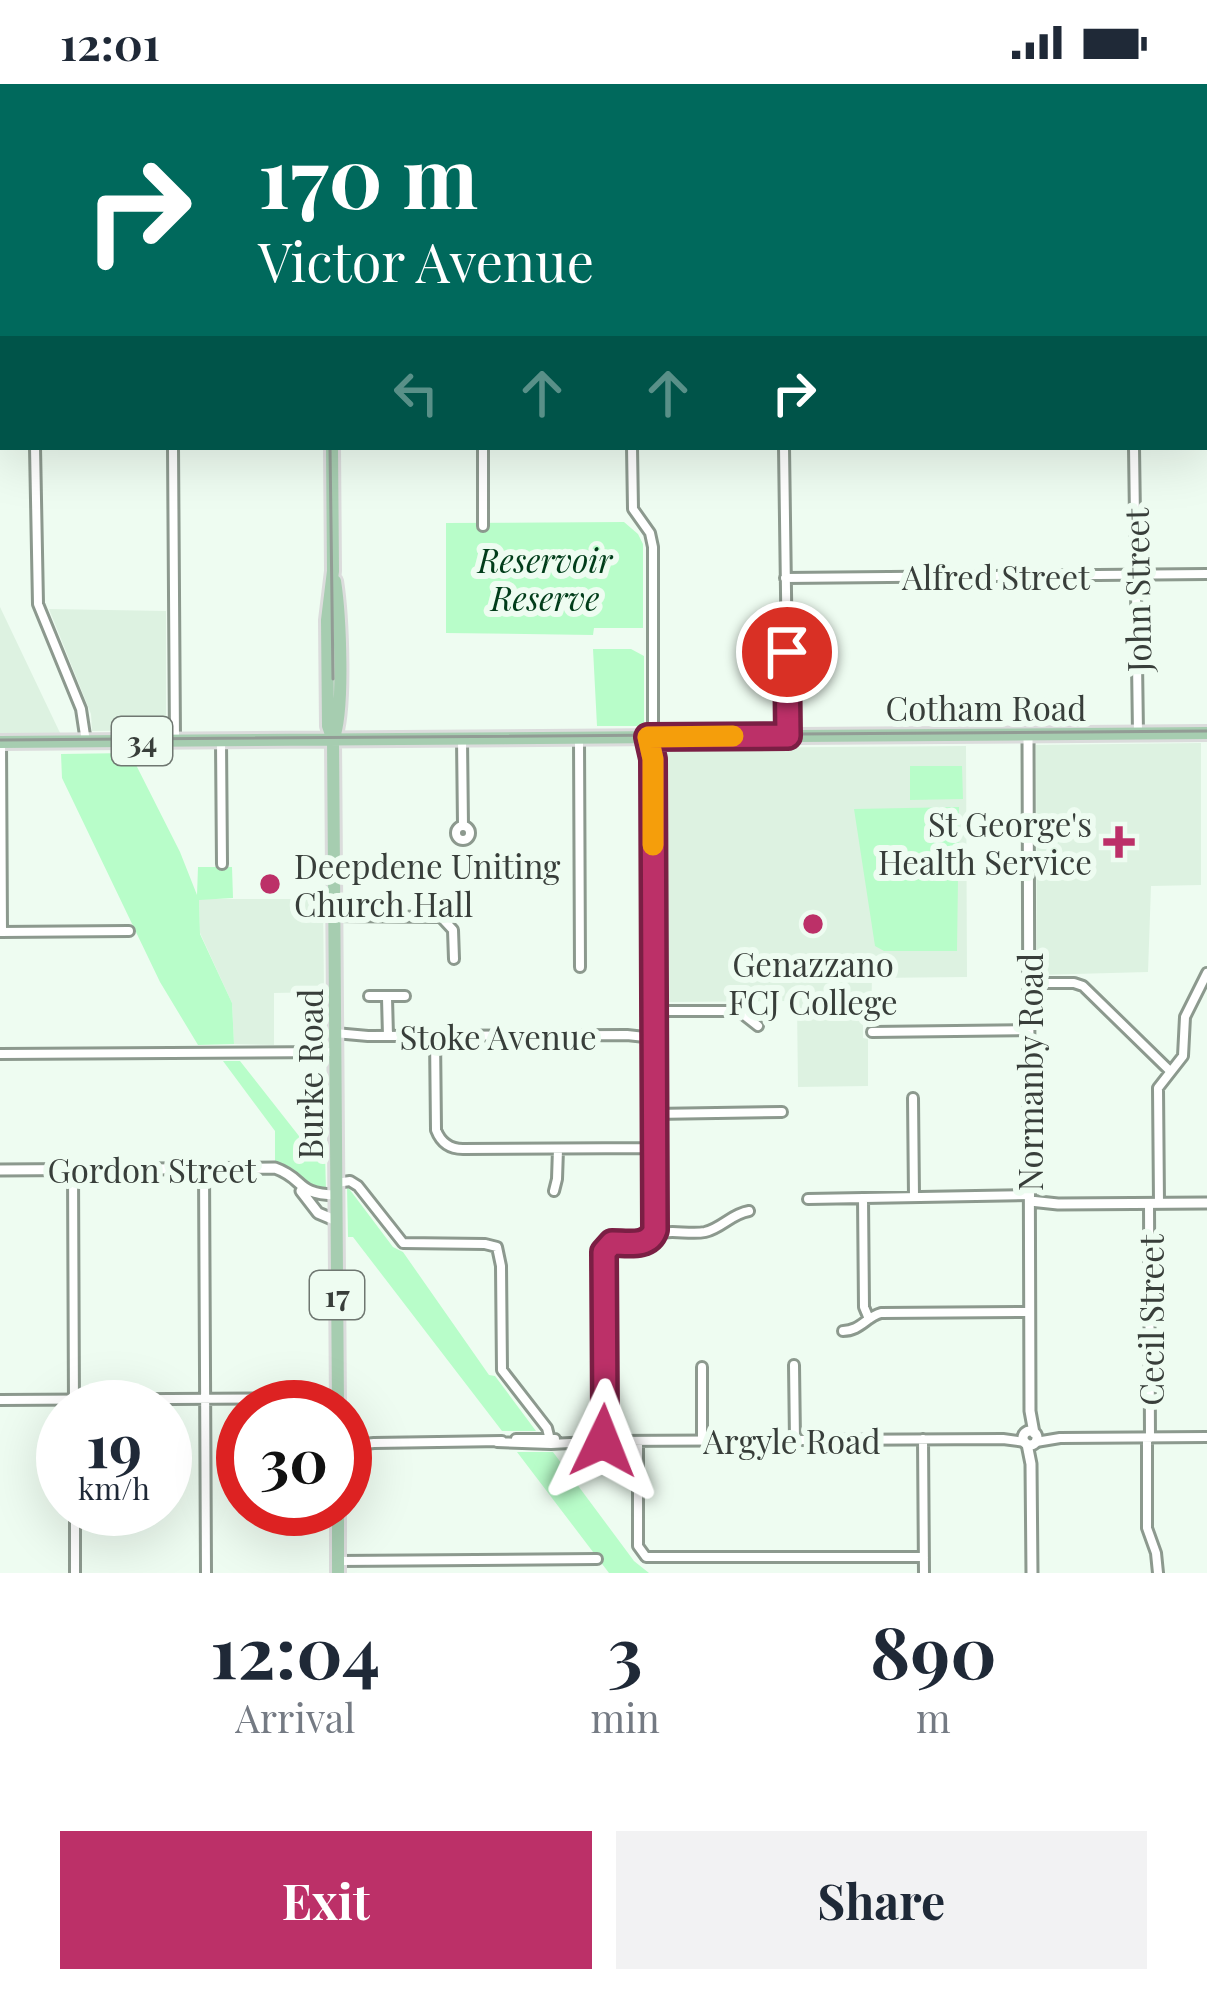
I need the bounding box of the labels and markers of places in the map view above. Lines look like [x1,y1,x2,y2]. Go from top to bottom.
pin [736,601,838,703]
place label: St George's Health Service [878,801,1092,883]
marker: St George's Health Service [1103,826,1135,858]
place label: Deepdene Uniting Church Hall [294,843,561,925]
marker: Deepdene Uniting Church Hall [257,871,283,897]
marker: Genazzano FCJ College [800,911,826,937]
place label: Genazzano FCJ College [728,941,898,1023]

